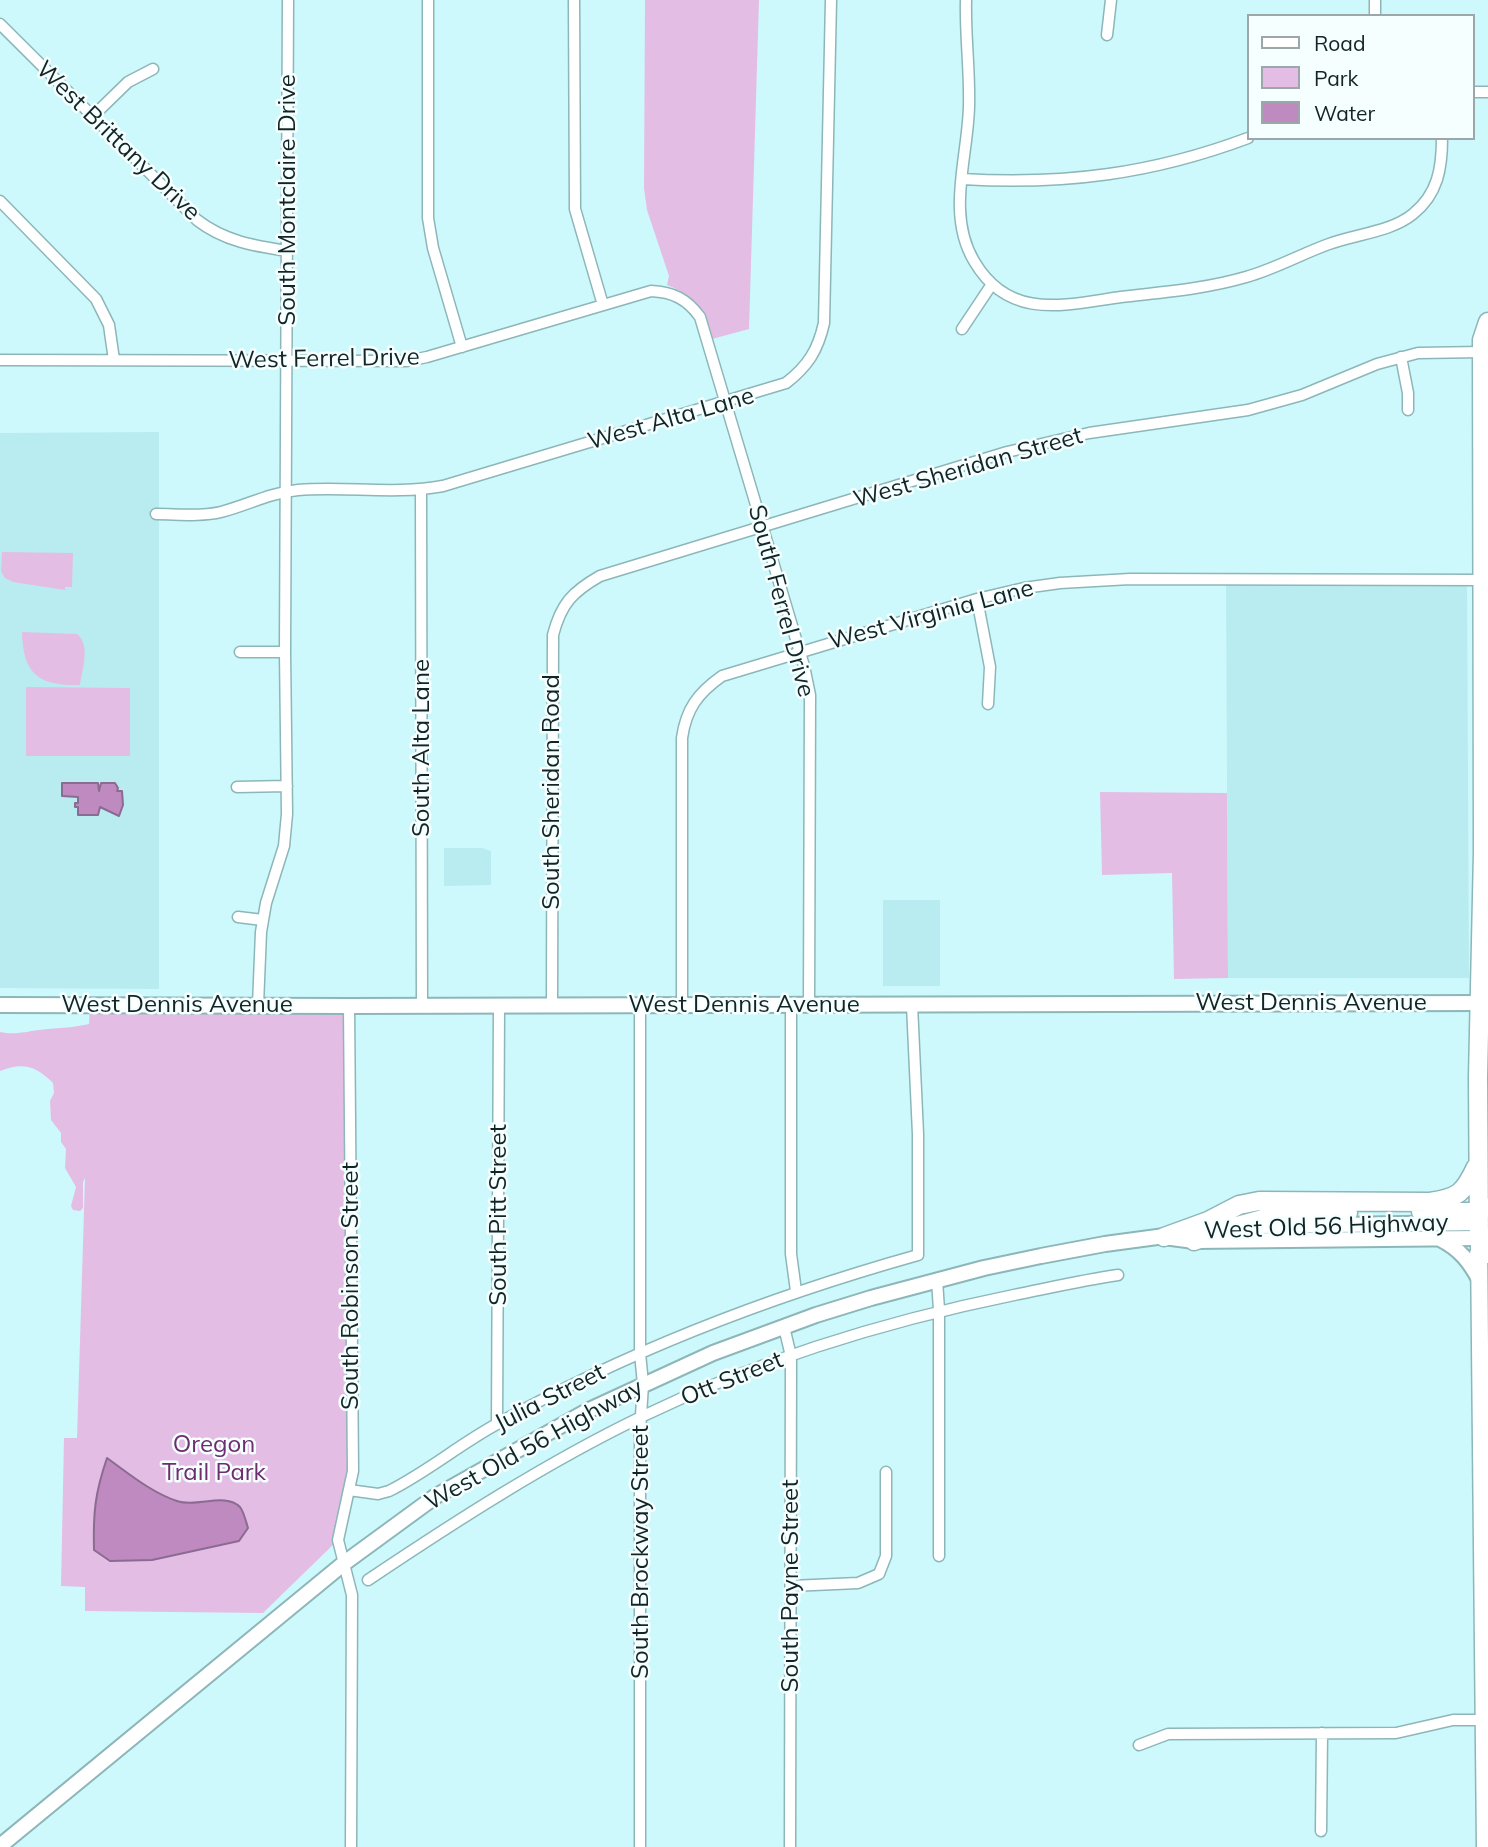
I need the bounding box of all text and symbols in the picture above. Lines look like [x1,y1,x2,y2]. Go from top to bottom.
legend [1246,14,1474,140]
text: Road [1314,30,1365,56]
street label: West Brittany Drive [30,55,206,227]
text: Park [1314,65,1358,91]
street label: South Montclaire Drive [274,74,302,326]
text: Water [1314,100,1375,126]
street label: West Ferrel Drive [228,343,420,375]
street label: West Alta Lane [584,381,758,457]
street label: West Sheridan Street [850,422,1086,514]
street label: South Ferrel Drive [742,502,820,700]
street label: West Virginia Lane [825,574,1037,656]
street label: South Alta Lane [408,659,436,837]
street label: South Sheridan Road [538,674,566,910]
street label: West Dennis Avenue [1195,989,1427,1017]
street label: West Dennis Avenue [61,991,293,1019]
street label: West Dennis Avenue [628,991,860,1019]
street label: South Pitt Street [485,1124,513,1306]
street label: South Robinson Street [337,1162,365,1410]
street label: West Old 56 Highway [1203,1208,1449,1246]
street label: Ott Street [677,1345,787,1413]
street label: Julia Street [490,1358,610,1438]
street label: West Old 56 Highway [420,1373,648,1517]
street label: South Brockway Street [627,1425,655,1679]
park label: Oregon Trail Park [162,1431,266,1487]
street label: South Payne Street [777,1479,805,1693]

